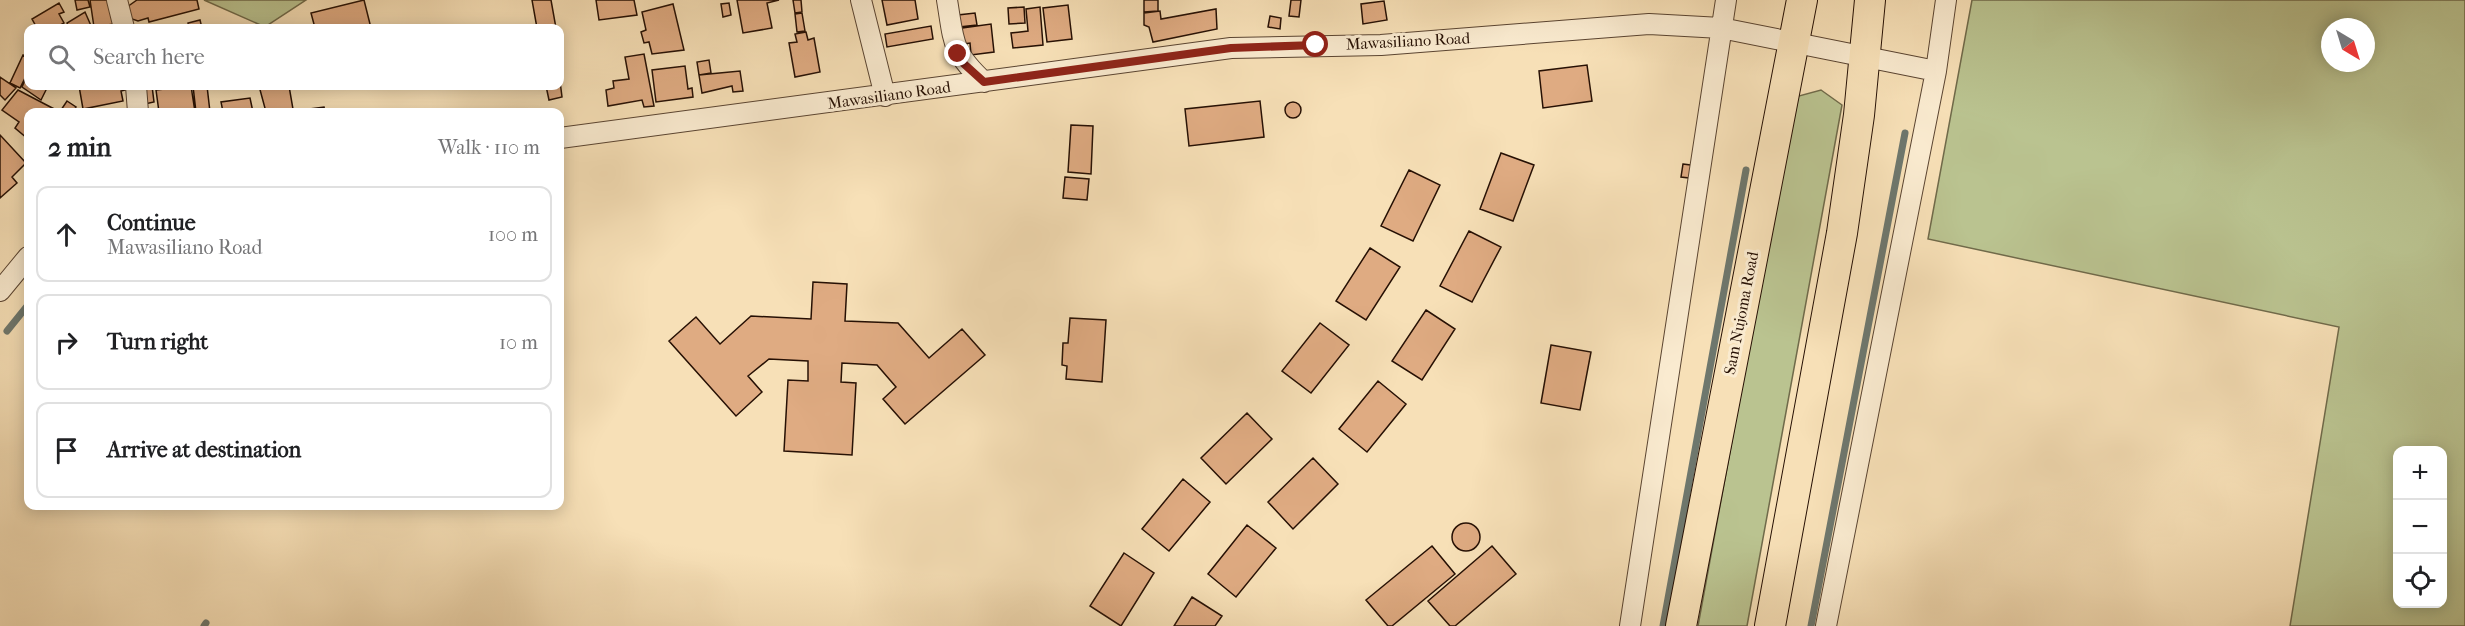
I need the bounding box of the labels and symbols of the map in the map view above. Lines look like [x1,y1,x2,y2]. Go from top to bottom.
north arrow [2321,18,2375,72]
street label: Mawasiliano Road [1345,28,1471,54]
route start [1302,31,1328,57]
route end [944,40,970,66]
street label: Mawasiliano Road [826,77,952,113]
street label: Sam Nujoma Road [1720,249,1762,376]

